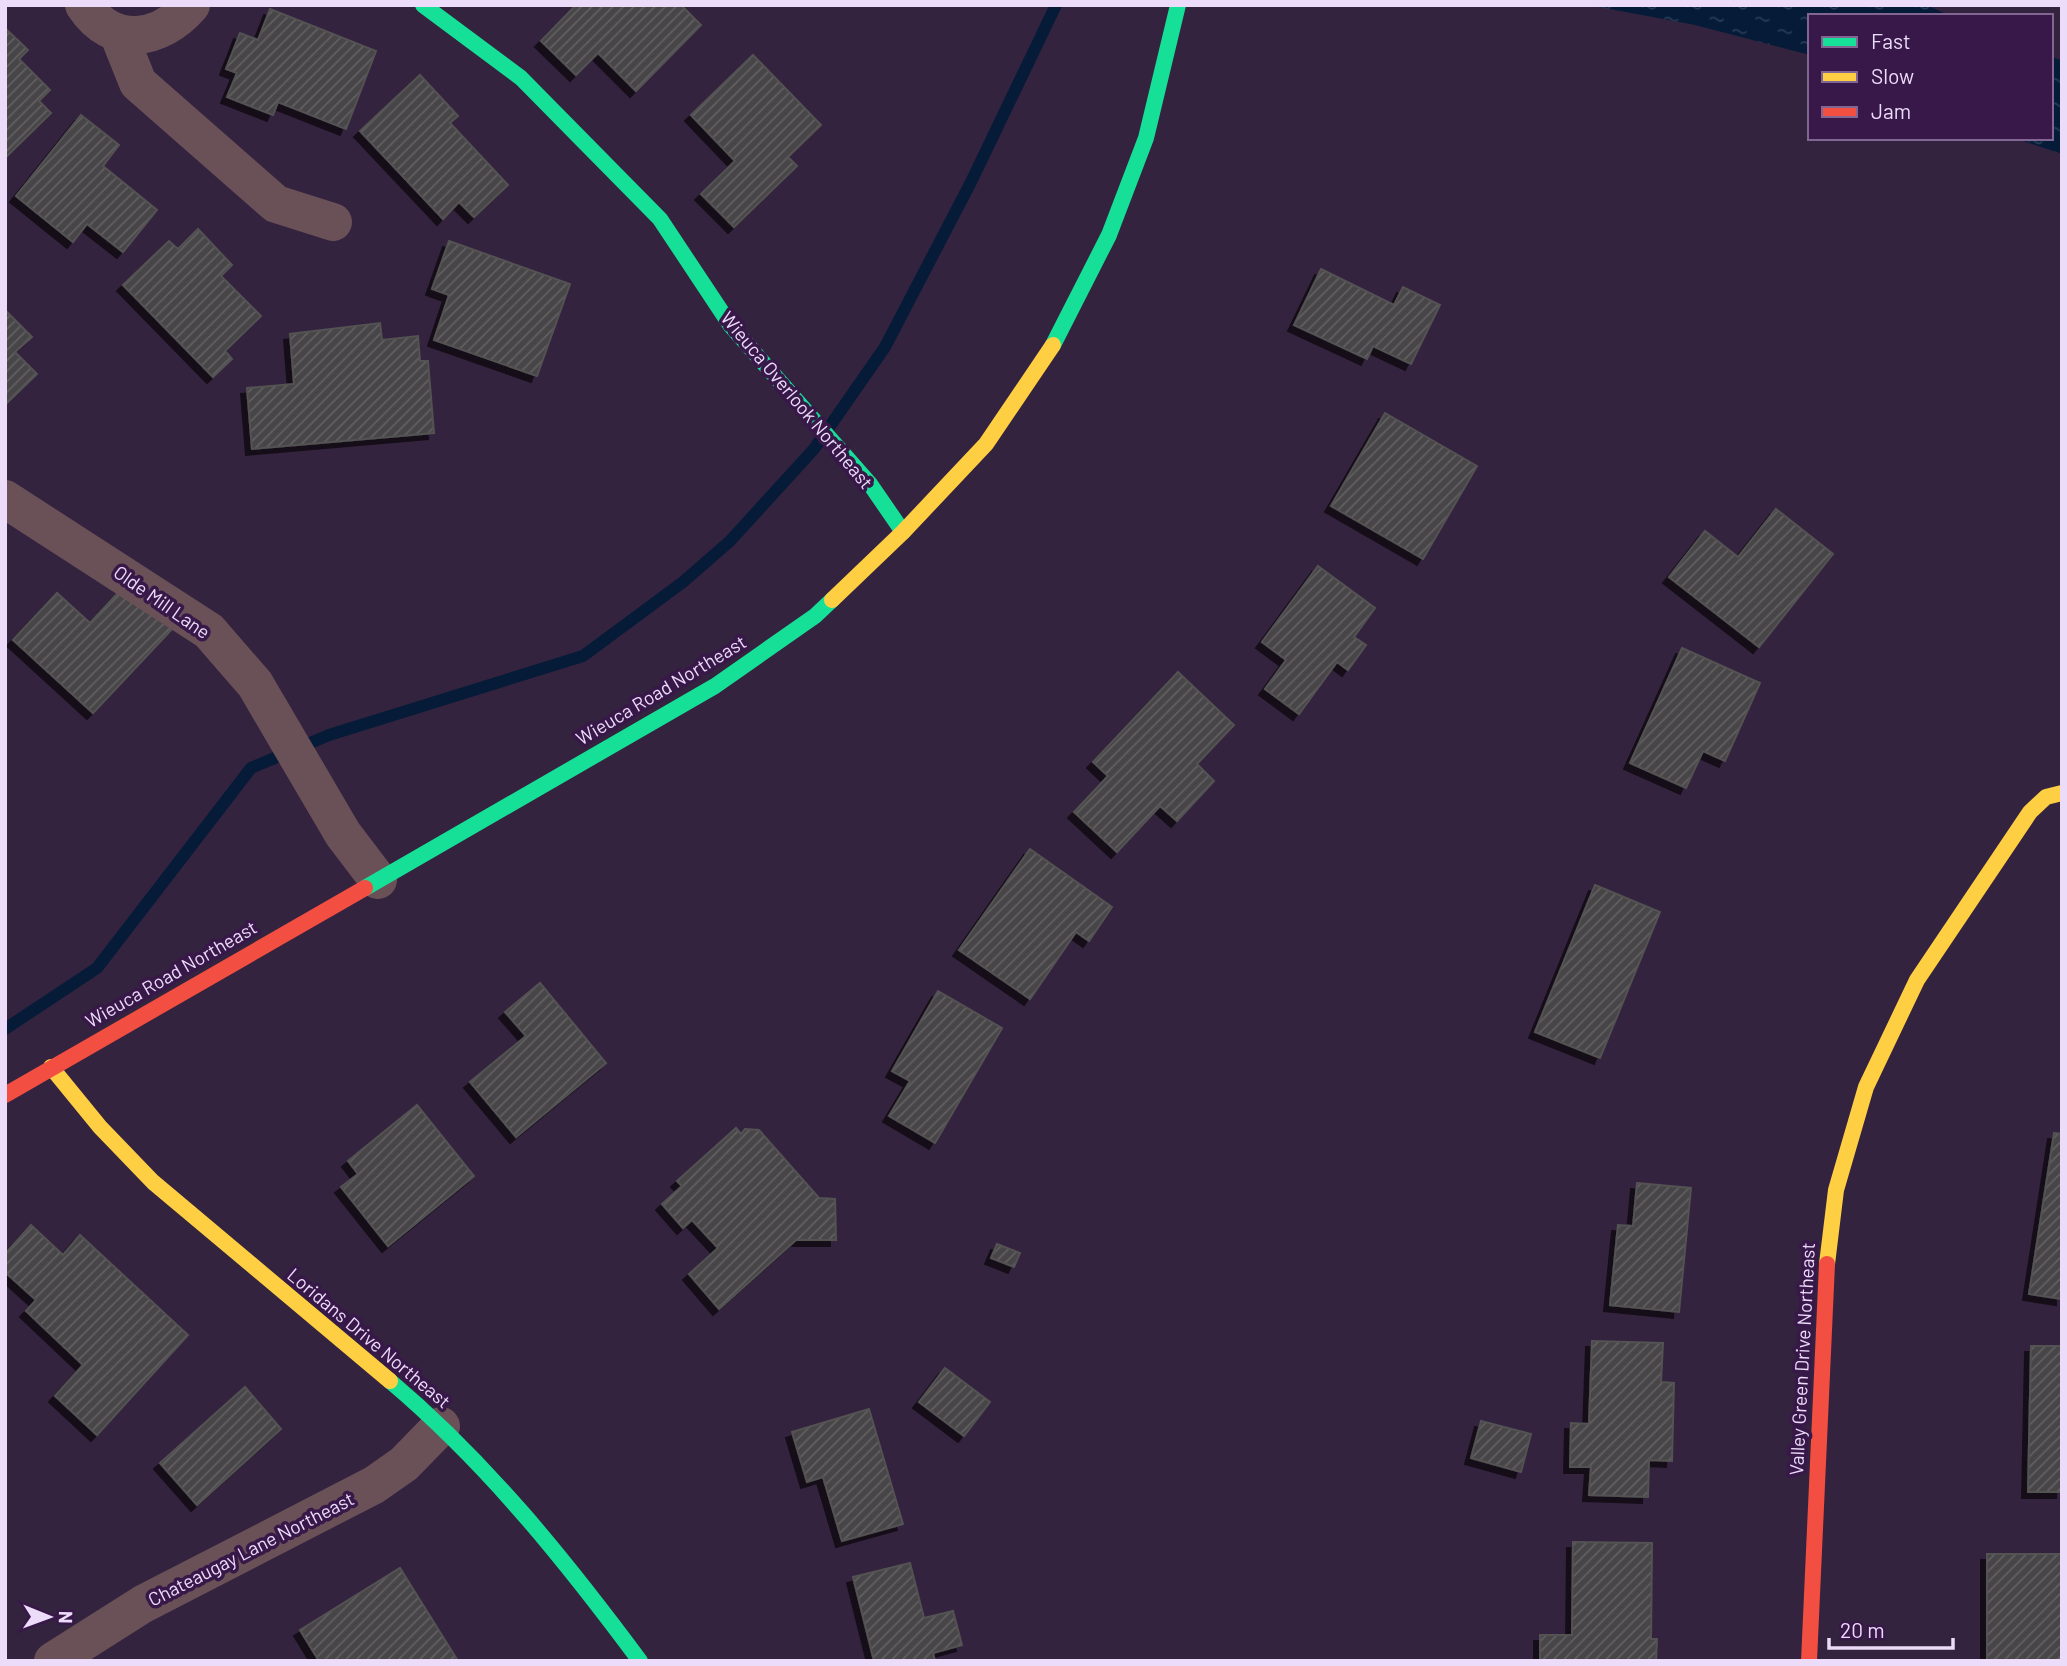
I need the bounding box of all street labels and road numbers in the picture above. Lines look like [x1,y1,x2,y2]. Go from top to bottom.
street label: Wieuca Overlook Northeast [716,306,878,493]
street label: Olde Mill Lane [110,560,215,643]
street label: Wieuca Road Northeast [572,630,750,749]
street label: Wieuca Road Northeast [81,915,261,1032]
street label: Valley Green Drive Northeast [1784,1242,1819,1476]
street label: Loridans Drive Northeast [283,1263,455,1412]
street label: Chateaugay Lane Northeast [144,1487,358,1611]

